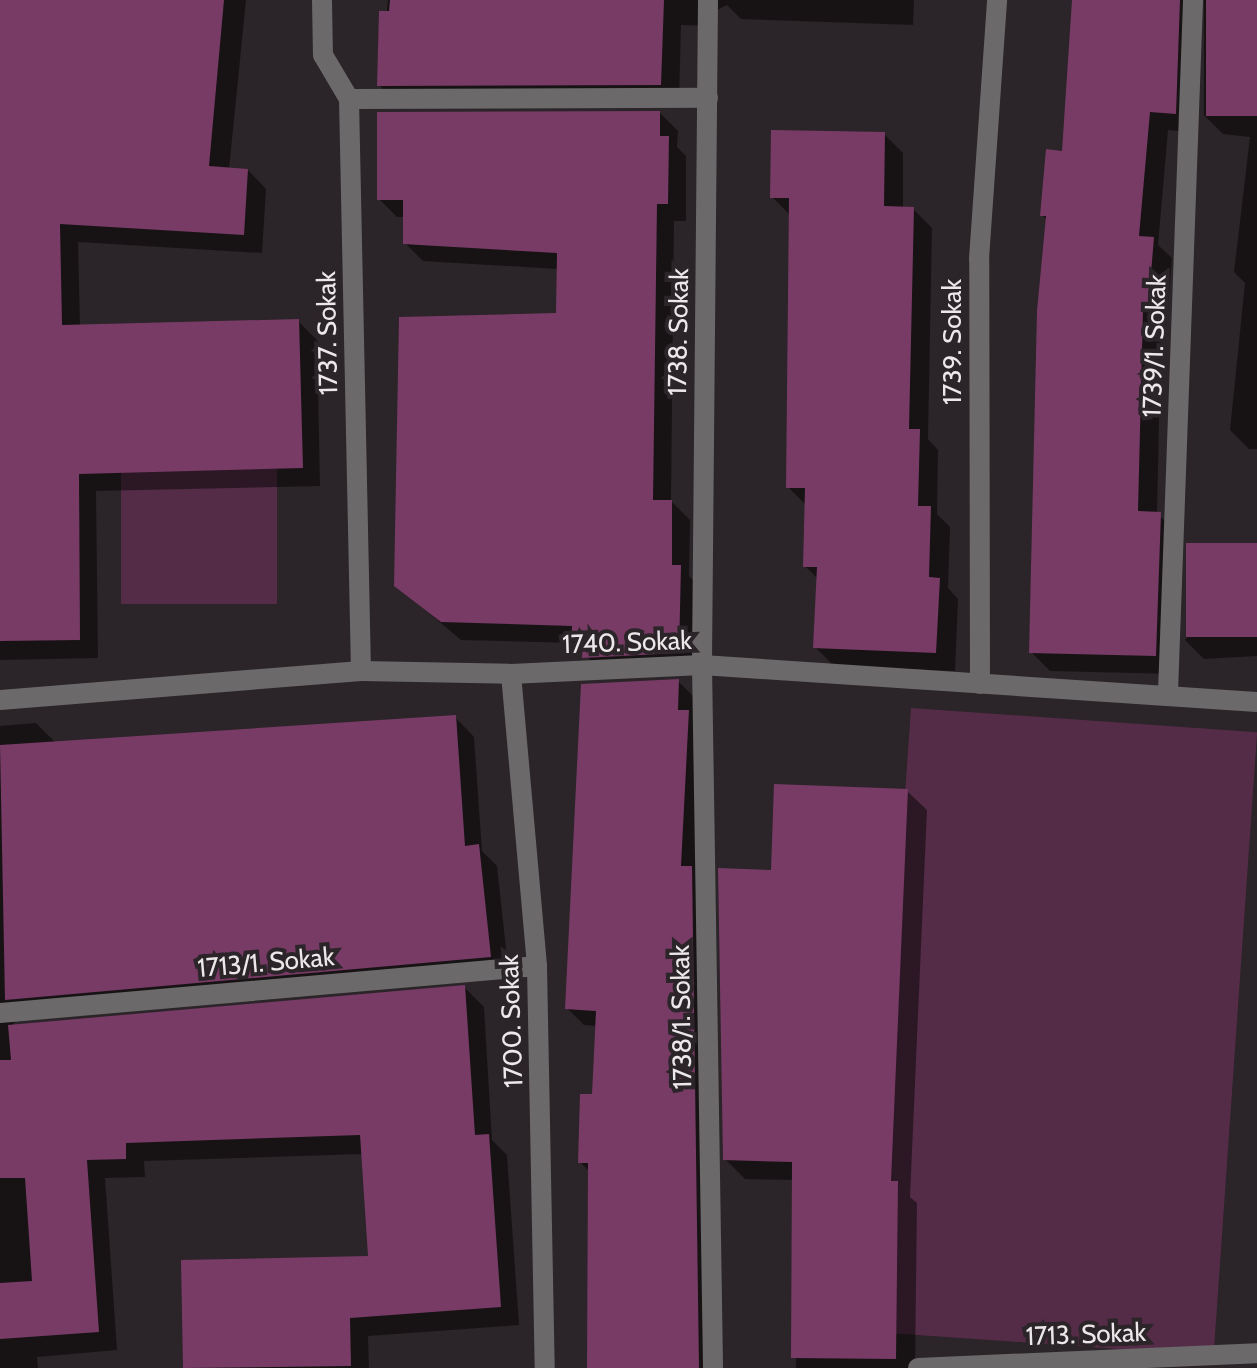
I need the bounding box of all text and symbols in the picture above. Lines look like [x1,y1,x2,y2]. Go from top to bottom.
street label: 1738. Sokak [662,268,696,396]
street label: 1737. Sokak [311,271,345,395]
street label: 1739/1. Sokak [1137,274,1173,418]
street label: 1739. Sokak [937,279,969,405]
street label: 1740. Sokak [562,625,692,661]
street label: 1713/1. Sokak [196,941,336,985]
street label: 1738/1. Sokak [665,944,699,1090]
street label: 1700. Sokak [494,954,530,1088]
street label: 1713. Sokak [1025,1317,1147,1353]

